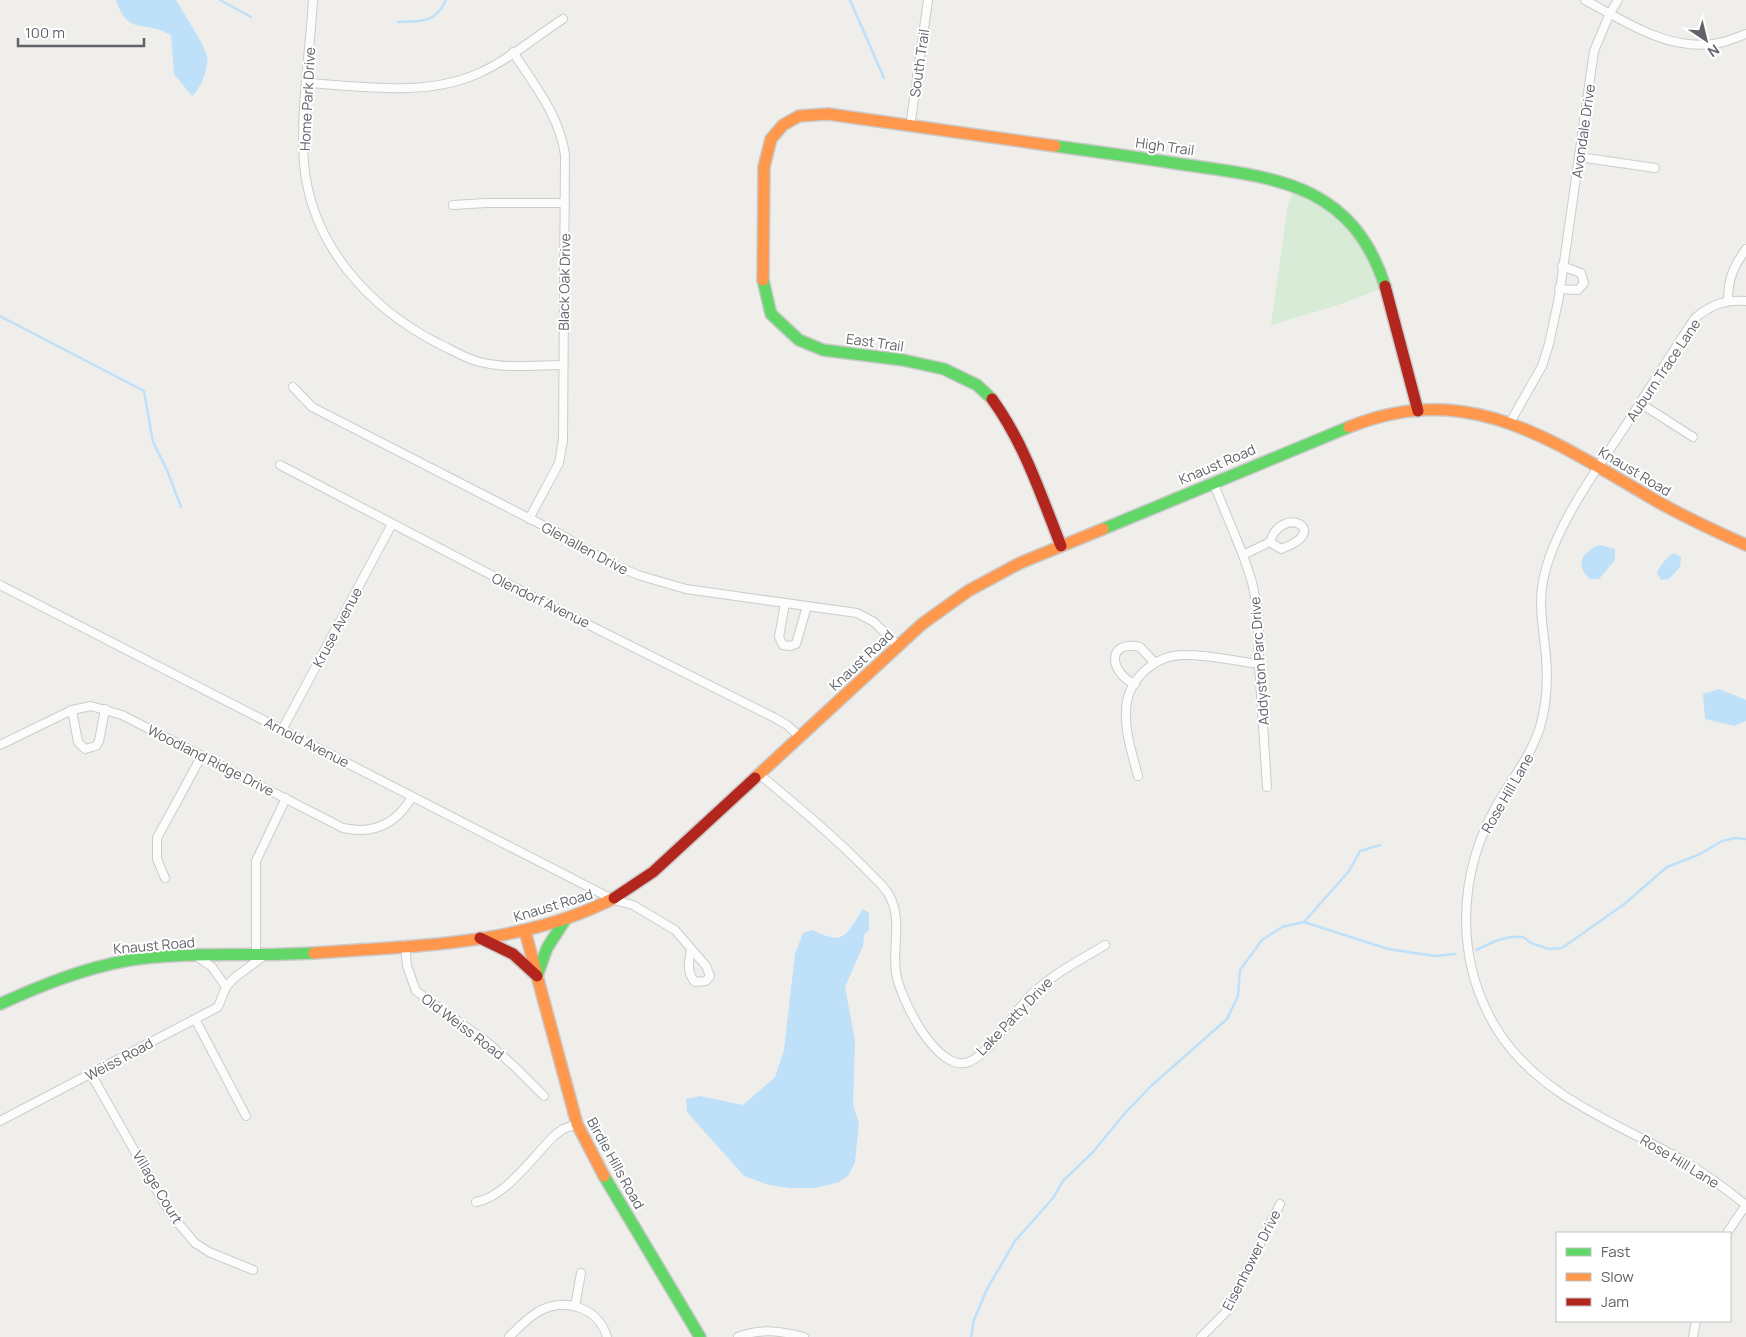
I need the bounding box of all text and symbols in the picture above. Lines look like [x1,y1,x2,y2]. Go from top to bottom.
scale bar [18,15,144,47]
north arrow [1681,15,1731,65]
text: 100 m [25,22,65,43]
street label: South Trail [905,28,933,98]
text: N [1704,40,1723,62]
street label: Home Park Drive [295,47,319,151]
street label: Avondale Drive [1567,83,1599,179]
street label: High Trail [1134,132,1196,160]
street label: Black Oak Drive [554,233,574,331]
street label: Auburn Trace Lane [1622,315,1704,425]
street label: East Trail [845,329,905,355]
street label: Knaust Road [1176,439,1258,489]
street label: Knaust Road [1595,442,1675,500]
street label: Glenallen Drive [538,517,632,579]
street label: Olendorf Avenue [489,568,593,632]
street label: Kruse Avenue [308,584,366,670]
street label: Addyston Parc Drive [1245,596,1273,726]
street label: Knaust Road [825,625,897,695]
street label: Arnold Avenue [261,712,353,772]
street label: Woodland Ridge Drive [144,720,278,800]
street label: Rose Hill Lane [1477,750,1537,836]
street label: Knaust Road [511,884,595,926]
street label: Knaust Road [112,932,196,958]
street label: Lake Patty Drive [972,973,1056,1059]
street label: Old Weiss Road [418,989,508,1063]
street label: Weiss Road [82,1033,156,1085]
street label: Birdie Hills Road [583,1114,649,1212]
street label: Rose Hill Lane [1637,1130,1723,1192]
street label: Village Court [129,1147,188,1227]
street label: Eisenhower Drive [1217,1206,1285,1314]
legend [1556,1232,1731,1322]
text: Fast [1601,1241,1630,1262]
text: Slow [1601,1266,1634,1287]
text: Jam [1601,1291,1629,1312]

